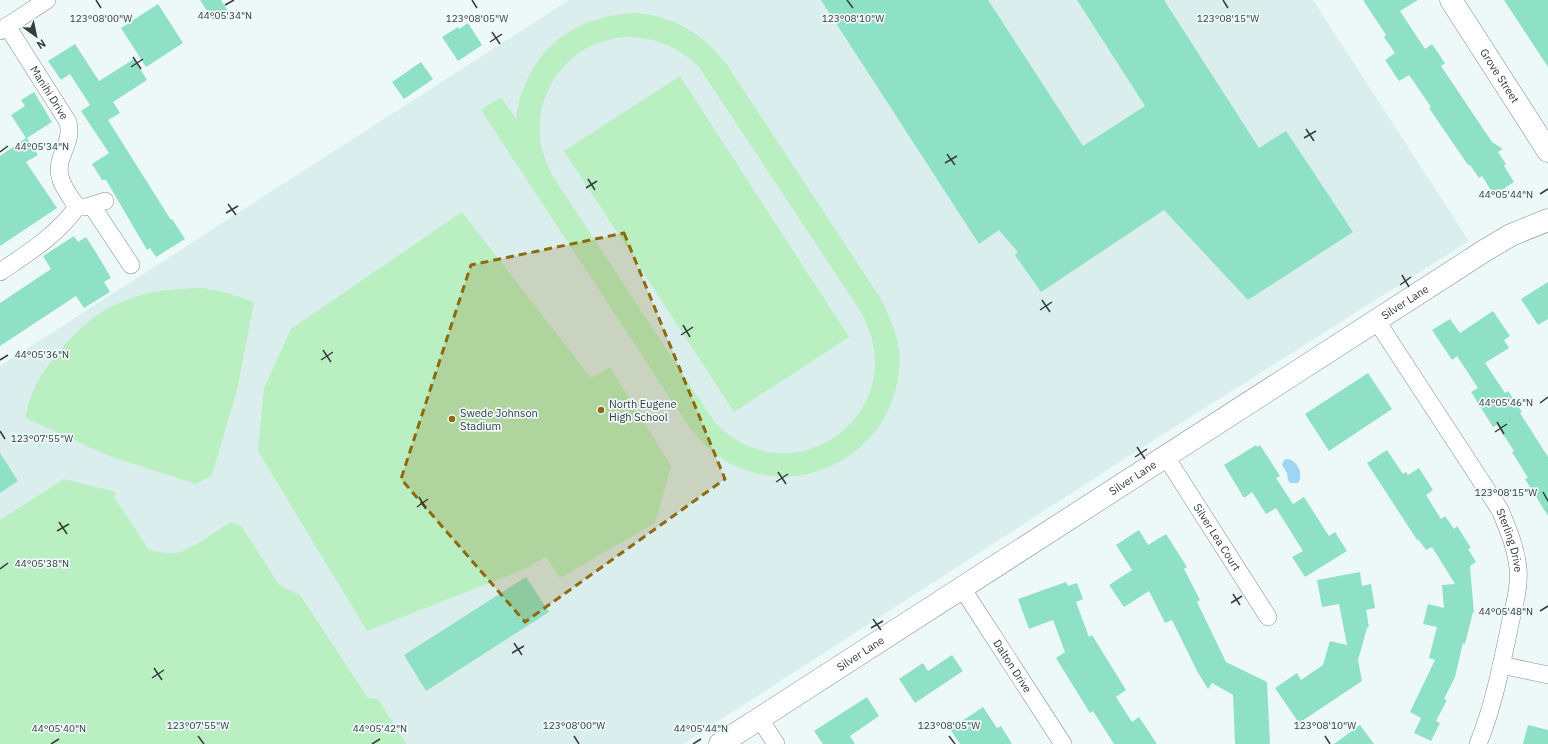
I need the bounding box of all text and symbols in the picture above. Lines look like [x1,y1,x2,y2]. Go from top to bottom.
text: 44°05'34"N [198,9,252,22]
text: 123°08'00"W [70,12,132,25]
text: 123°08'05"W [446,12,508,25]
text: 123°08'10"W [822,12,884,25]
text: 123°08'15"W [1197,12,1259,25]
north arrow [16,16,56,56]
text: N [34,36,49,52]
street label: Grove Street [1477,46,1522,106]
street label: Manihi Drive [27,63,72,122]
text: 44°05'34"N [15,140,69,153]
text: 44°05'44"N [1479,188,1533,201]
street label: Silver Lane [1378,282,1431,323]
text: 44°05'36"N [15,348,69,361]
text: 44°05'46"N [1479,396,1533,409]
place label: North Eugene High School [609,397,676,424]
marker: North Eugene High School [596,405,606,415]
place label: Swede Johnson Stadium [460,406,538,433]
marker: Swede Johnson Stadium [447,414,457,424]
text: 123°07'55"W [11,432,73,445]
street label: Silver Lane [1106,457,1159,498]
text: 123°08'15"W [1475,486,1537,499]
street label: Silver Lea Court [1190,501,1244,574]
street label: Sterling Drive [1493,506,1525,573]
text: 44°05'38"N [15,557,69,570]
text: 44°05'48"N [1479,605,1533,618]
street label: Silver Lane [834,633,887,674]
street label: Dalton Drive [990,637,1035,695]
text: 123°07'55"W [167,719,229,732]
text: 123°08'00"W [543,719,605,732]
text: 123°08'05"W [918,719,980,732]
text: 123°08'10"W [1294,719,1356,732]
text: 44°05'40"N [32,722,86,735]
text: 44°05'42"N [353,722,407,735]
text: 44°05'44"N [674,722,728,735]

